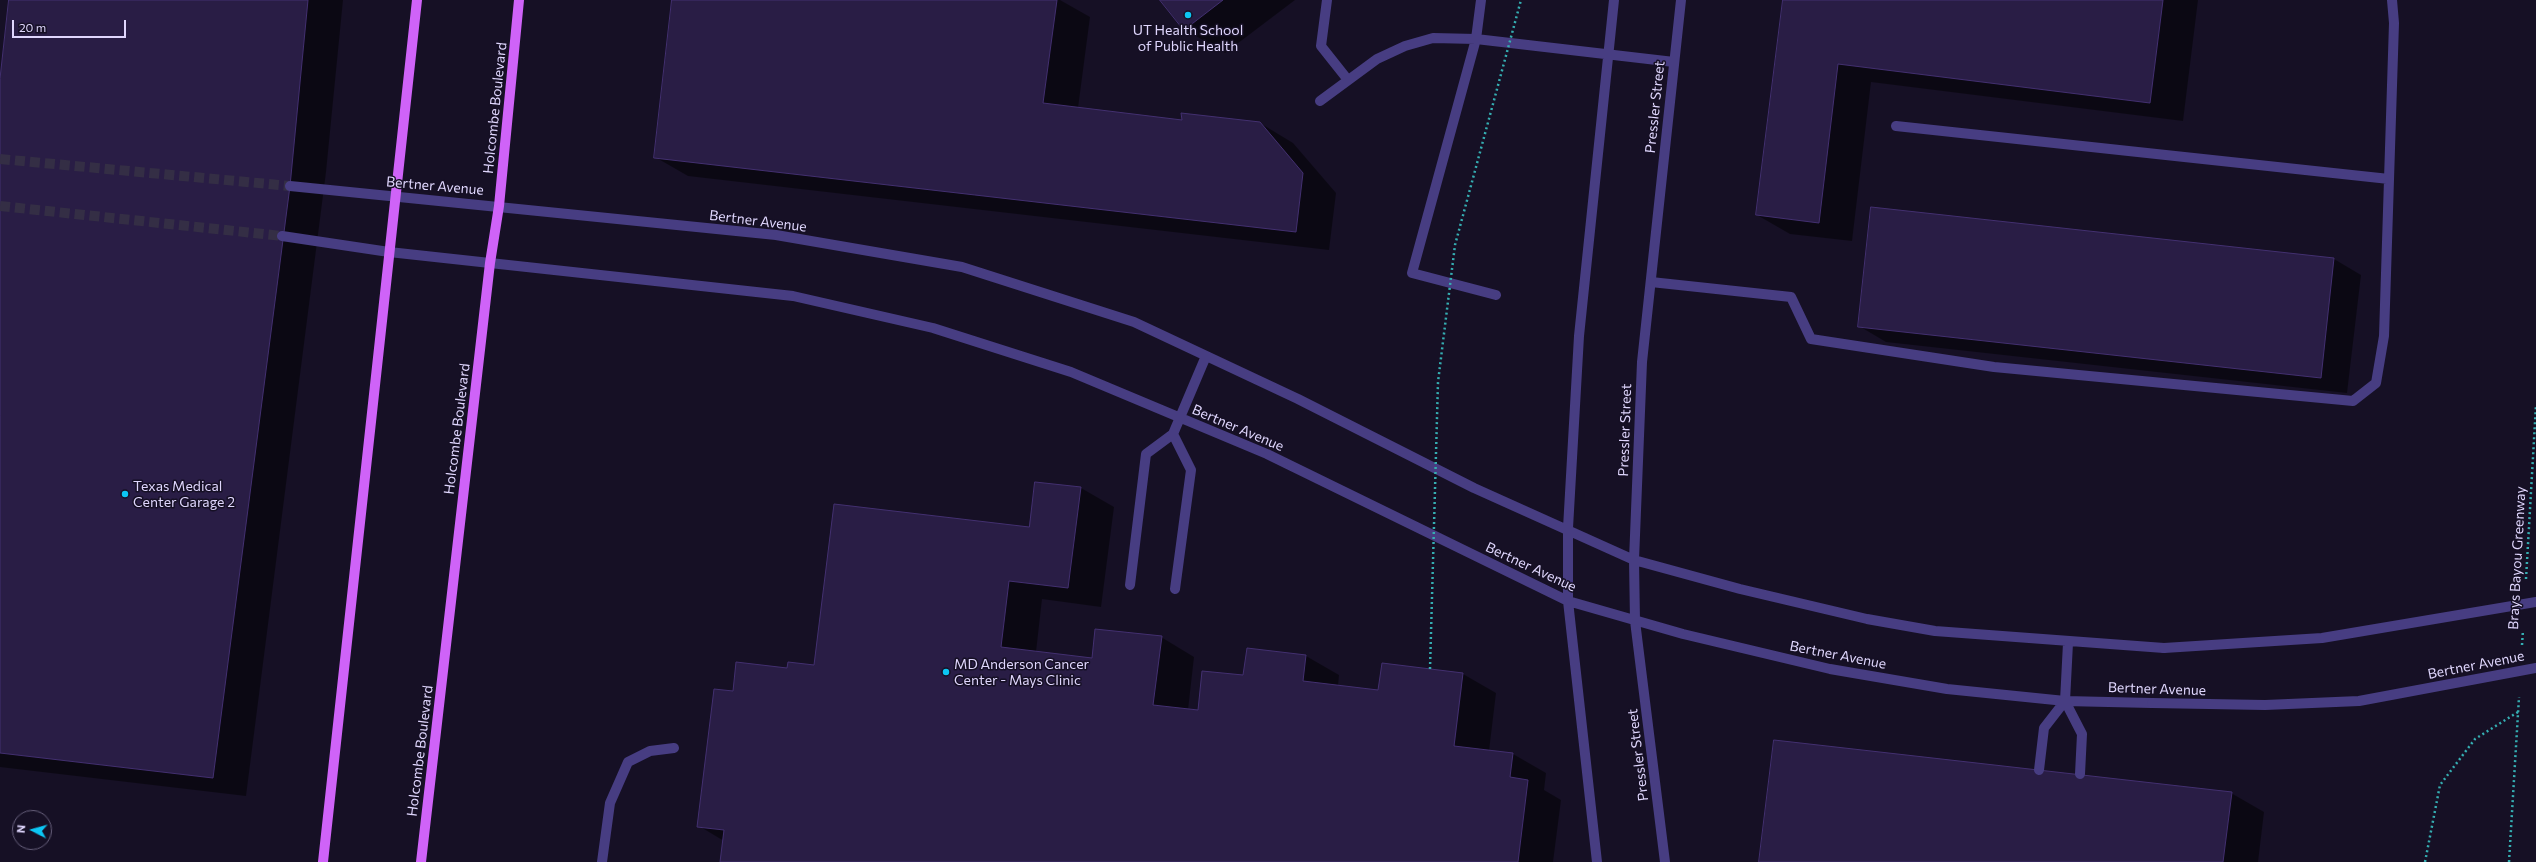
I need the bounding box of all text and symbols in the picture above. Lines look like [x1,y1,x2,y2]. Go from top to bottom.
marker: UT Health School of Public Health [1183,10,1193,20]
scale bar [14,12,128,38]
text: 20 m [19,20,46,34]
place label: UT Health School of Public Health [1133,22,1243,54]
street label: Holcombe Boulevard [480,41,510,175]
street label: Pressler Street [1642,60,1668,154]
street label: Bertner Avenue [385,173,485,199]
street label: Bertner Avenue [708,207,808,235]
street label: Holcombe Boulevard [441,362,473,496]
street label: Pressler Street [1615,383,1635,477]
street label: Bertner Avenue [1190,401,1286,455]
place label: Texas Medical Center Garage 2 [133,478,235,510]
street label: Brays Bayou Greenway [2505,486,2529,630]
marker: Texas Medical Center Garage 2 [120,489,130,499]
street label: Bertner Avenue [1483,539,1579,595]
street label: Bertner Avenue [1788,637,1888,673]
street label: Bertner Avenue [2426,647,2526,683]
place label: MD Anderson Cancer Center - Mays Clinic [954,656,1089,688]
marker: MD Anderson Cancer Center - Mays Clinic [941,667,951,677]
street label: Bertner Avenue [2108,679,2206,699]
street label: Holcombe Boulevard [404,684,436,818]
street label: Pressler Street [1624,708,1652,802]
north arrow [12,810,52,850]
text: N [14,824,27,834]

